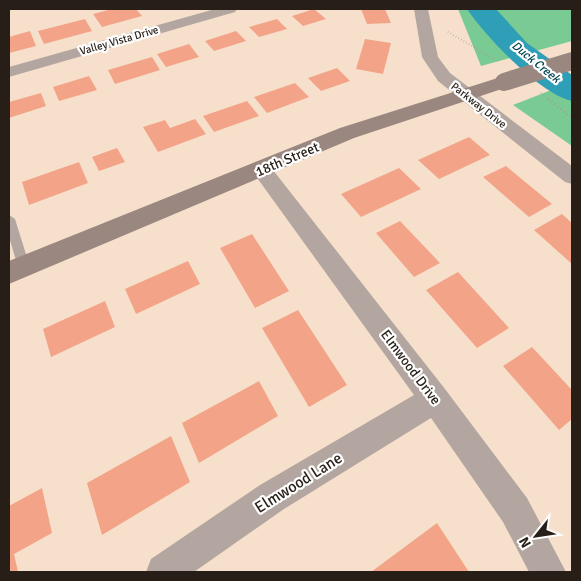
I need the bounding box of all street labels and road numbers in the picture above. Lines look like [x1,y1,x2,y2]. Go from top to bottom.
street label: Valley Vista Drive [78,23,160,58]
street label: Parkway Drive [448,80,509,131]
street label: 18th Street [253,138,322,180]
street label: Elmwood Drive [377,327,444,408]
street label: Elmwood Lane [251,448,346,518]

